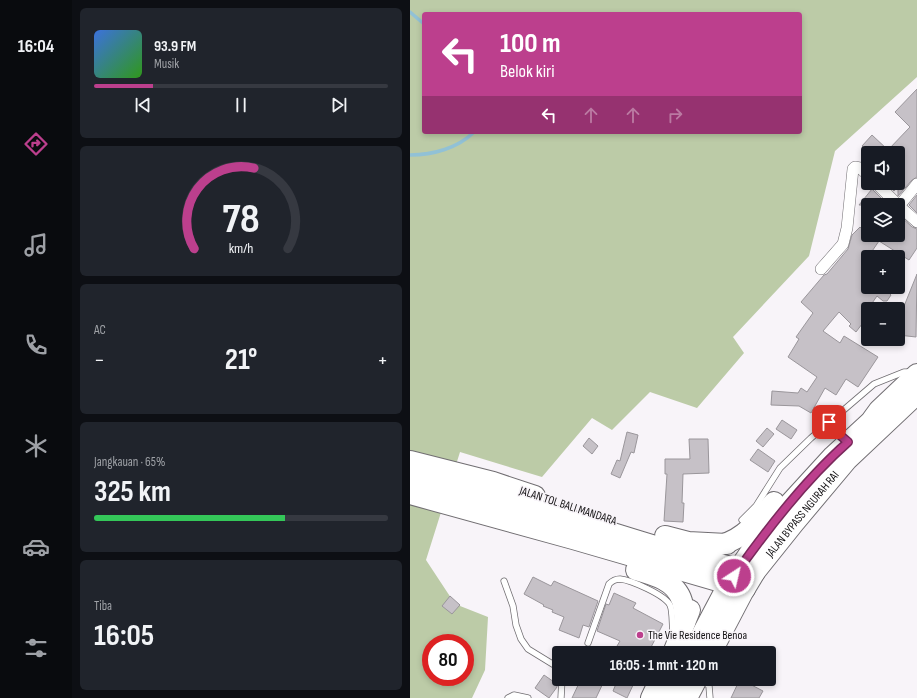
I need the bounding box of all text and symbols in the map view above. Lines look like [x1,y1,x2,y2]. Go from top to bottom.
text: 100 m [500,27,561,60]
icon: left [434,28,486,80]
text: 16:04 [18,36,54,57]
text: 93.9 FM [154,37,196,56]
text: Musik [154,56,179,72]
text: Belok kiri [500,61,555,82]
icon: previous [132,94,154,116]
icon: pause [230,94,252,116]
icon: next [328,94,350,116]
icon: left [538,104,560,126]
icon: ahead [580,104,602,126]
icon: ahead [622,104,644,126]
icon: right [664,104,686,126]
icon: directions [22,130,50,158]
map controls [861,146,905,346]
button: sound [861,146,905,190]
text: 78 [222,195,260,244]
button: layers [861,198,905,242]
icon: music [22,231,50,259]
text: km/h [229,240,253,257]
button: + [861,250,905,294]
button: − [861,302,905,346]
text: AC [94,322,106,338]
icon: phone [22,331,50,359]
text: 21° [225,342,257,378]
text: − [94,347,105,374]
text: + [377,347,388,374]
pin [812,405,846,439]
icon: arrive [818,411,840,433]
icon: climate [22,432,50,460]
text: Jangkauan · 65% [94,454,165,470]
street label: JALAN BYPASS NGURAH RAI [762,468,842,561]
text: 325 km [94,474,171,510]
street label: JALAN TOL BALI MANDARA [517,483,619,529]
icon: car [22,533,50,561]
position arrow [713,555,755,597]
text: Tiba [94,598,112,614]
text: 16:05 [94,618,154,654]
place label: The Vie Residence Benoa [648,628,747,643]
marker: The Vie Residence Benoa [635,630,645,640]
icon: filters [22,634,50,662]
speed limit sign: 80 [422,634,474,686]
text: 16:05 · 1 mnt · 120 m [610,656,718,675]

